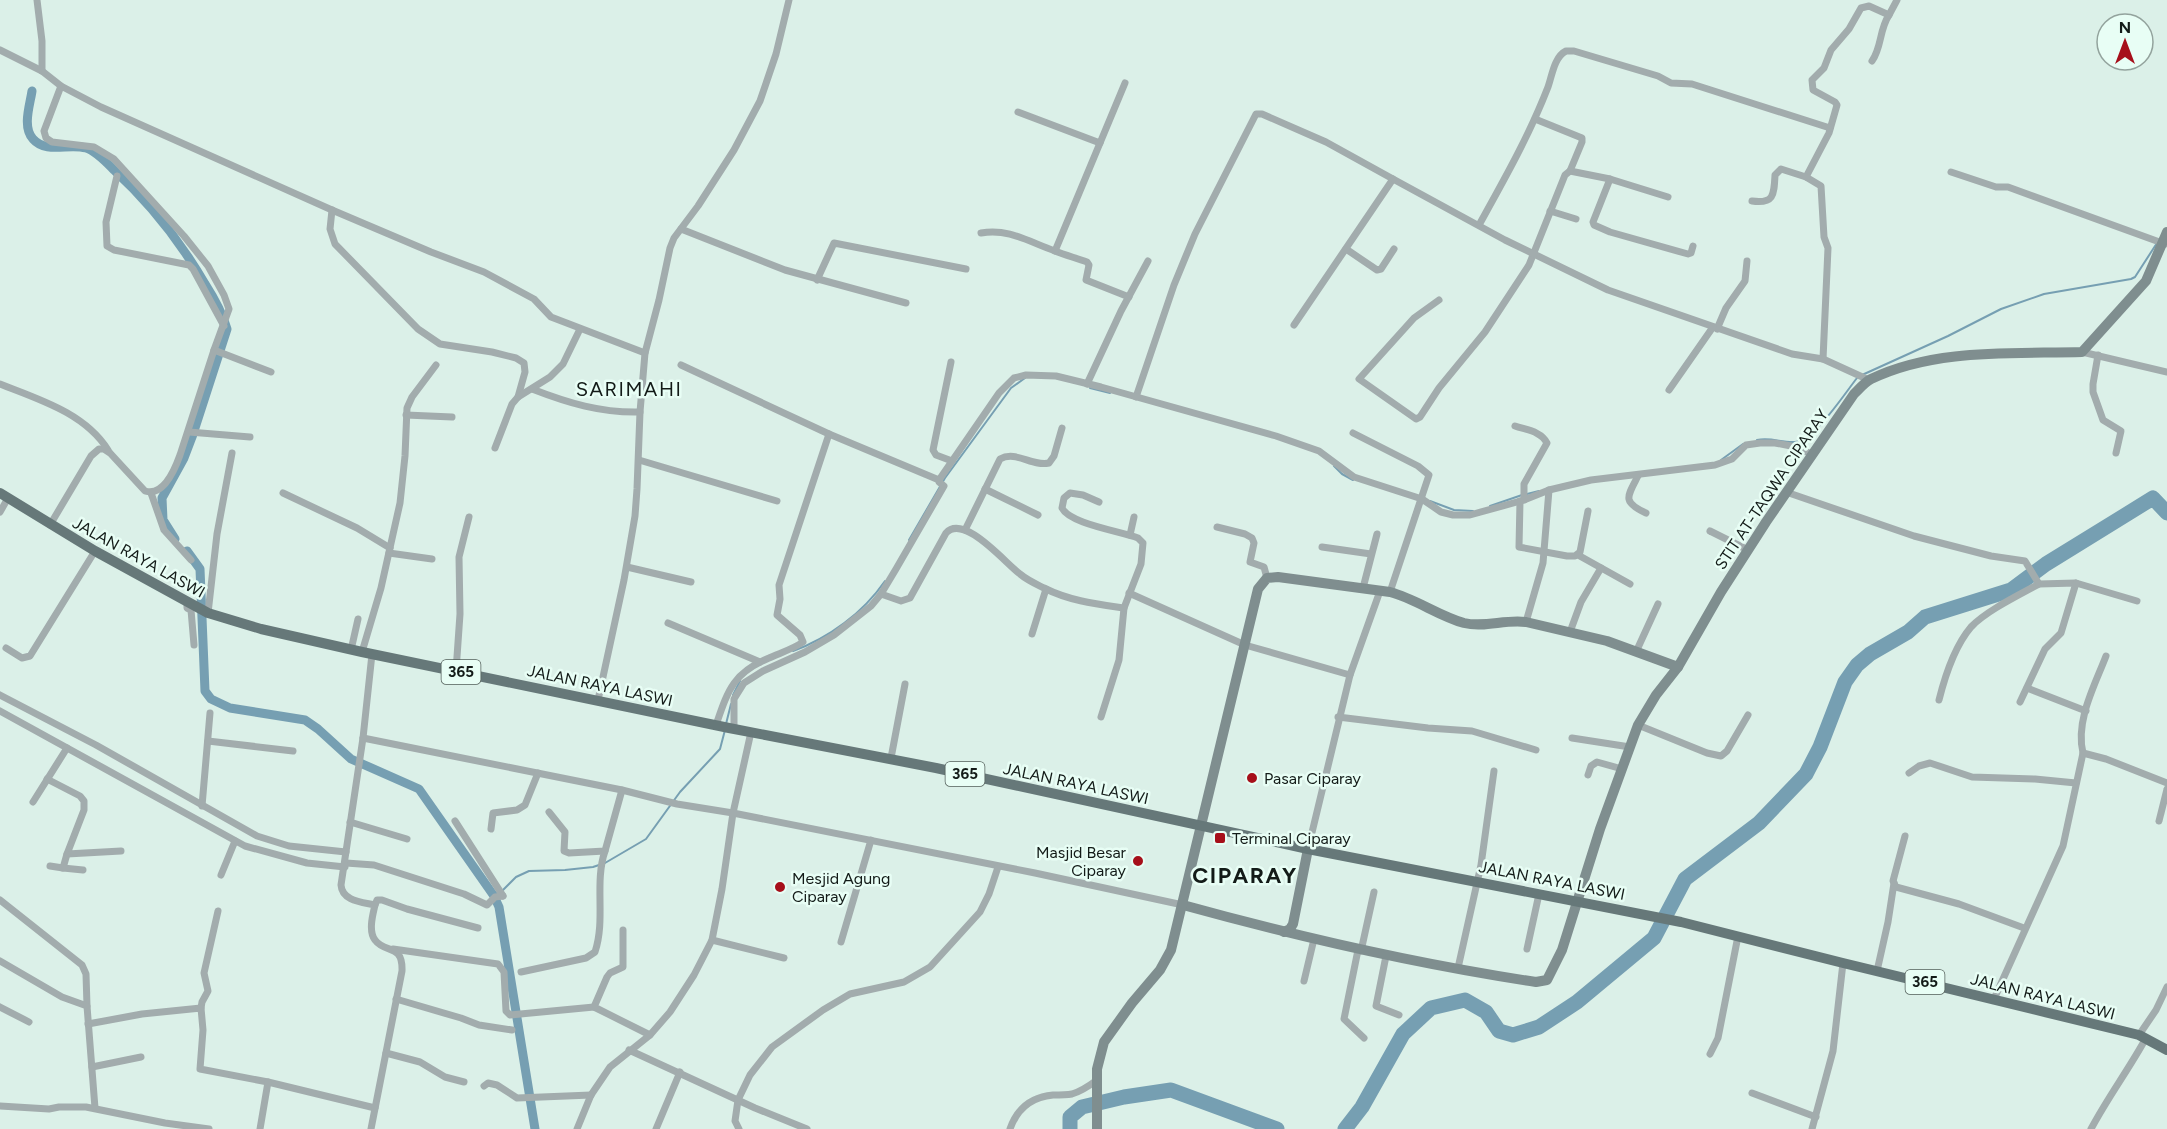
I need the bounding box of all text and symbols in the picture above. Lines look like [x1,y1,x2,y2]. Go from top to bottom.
north arrow [2095,12,2155,72]
text: N [2119,18,2131,37]
district label: SARIMAHI [576,377,682,401]
street label: STIT AT-TAQWA CIPARAY [1711,405,1832,573]
street label: JALAN RAYA LASWI [69,513,208,602]
road number: 365 [442,660,480,684]
street label: JALAN RAYA LASWI [525,661,674,710]
street label: JALAN RAYA LASWI [1001,759,1150,808]
road number: 365 [946,762,984,786]
place label: Pasar Ciparay [1264,769,1362,788]
marker: Pasar Ciparay [1245,771,1259,785]
place label: Terminal Ciparay [1232,829,1351,848]
marker: Terminal Ciparay [1213,831,1227,845]
place label: Masjid Besar Ciparay [1036,843,1127,880]
marker: Masjid Besar Ciparay [1131,854,1145,868]
street label: JALAN RAYA LASWI [1477,857,1627,904]
district label: CIPARAY [1192,862,1298,889]
place label: Mesjid Agung Ciparay [792,869,890,906]
marker: Mesjid Agung Ciparay [773,880,787,894]
street label: JALAN RAYA LASWI [1969,969,2117,1024]
road number: 365 [1906,970,1944,994]

